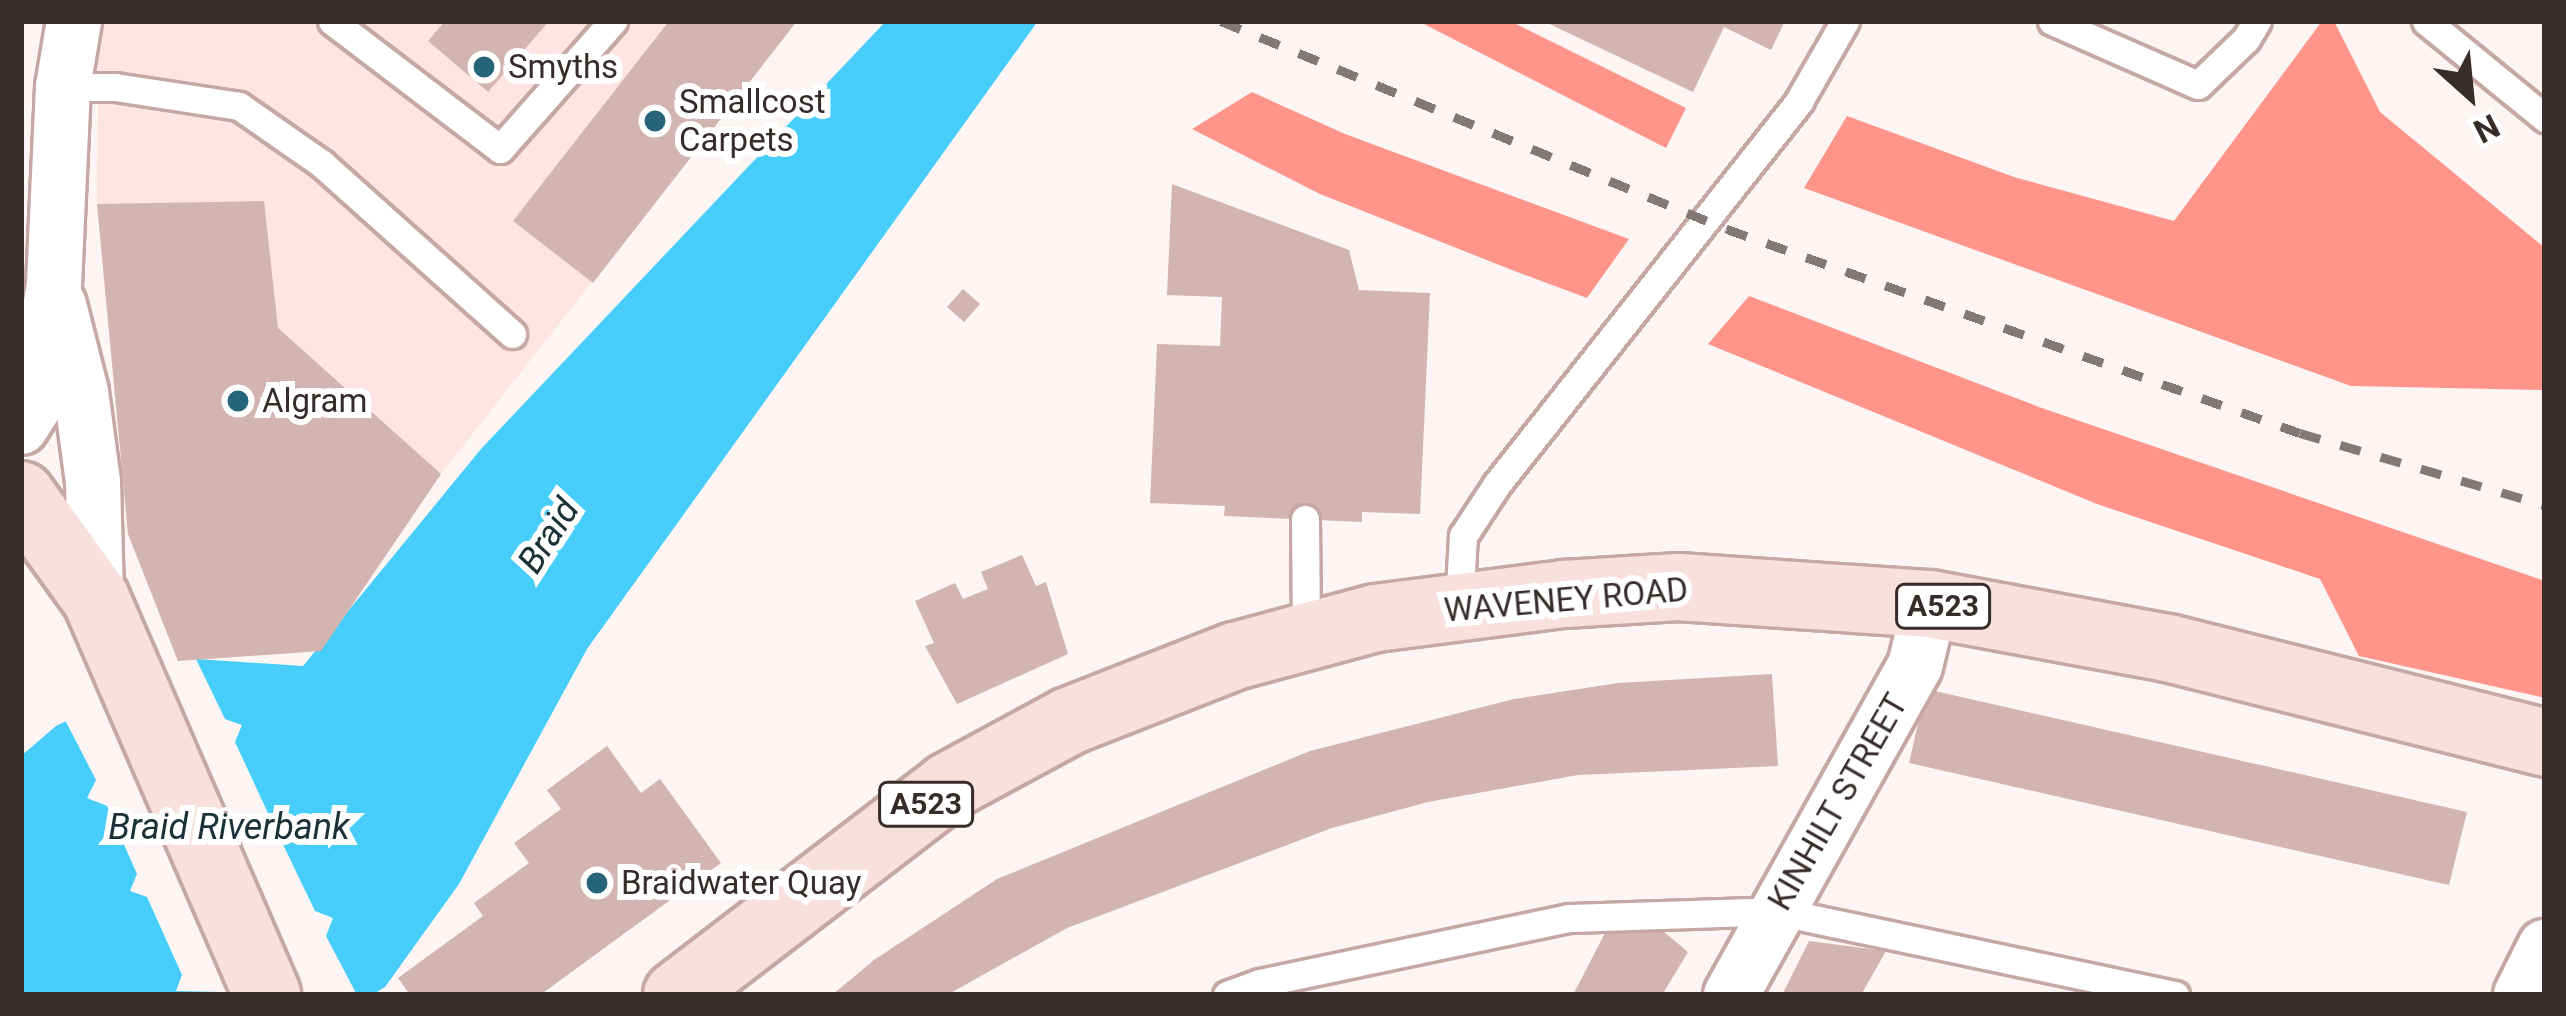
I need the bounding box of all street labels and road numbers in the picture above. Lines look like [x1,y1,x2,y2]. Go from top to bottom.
street label: WAVENEY ROAD [1442,570,1690,630]
road number: A523 [1895,582,1991,630]
street label: KINHILT STREET [1760,686,1916,918]
road number: A523 [878,780,974,828]

